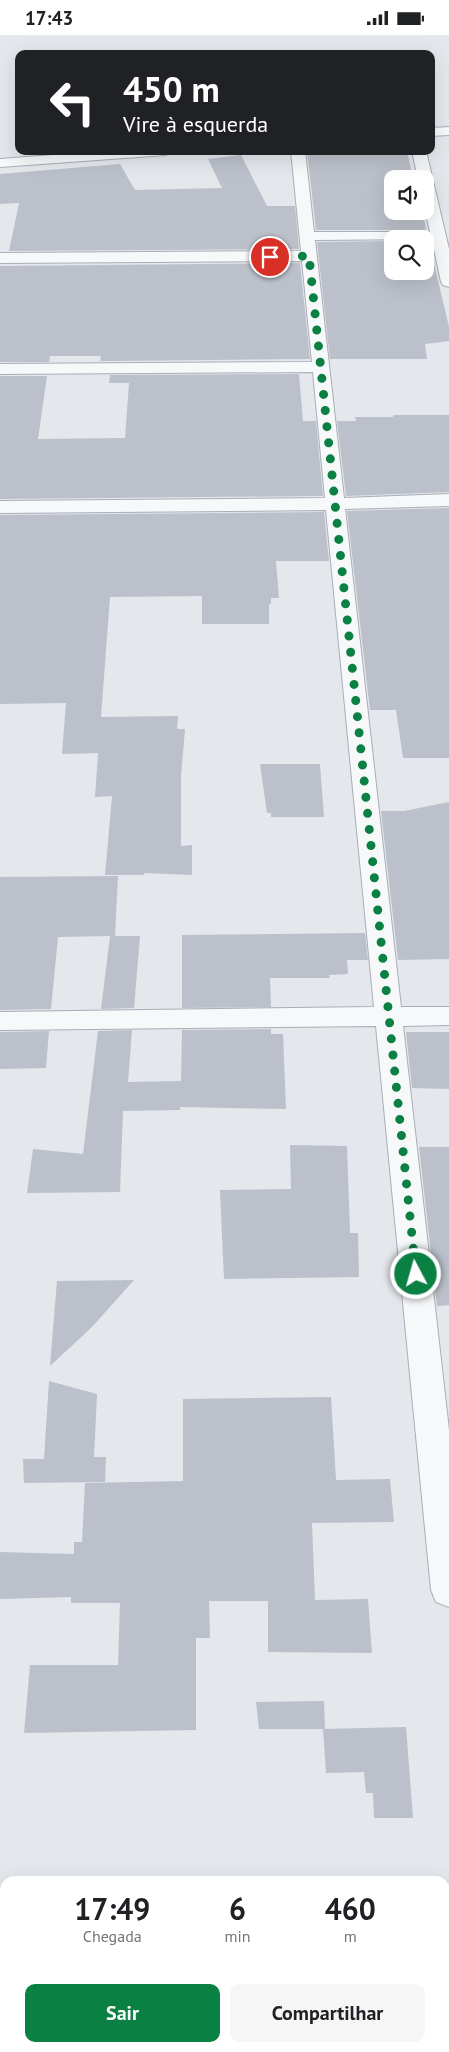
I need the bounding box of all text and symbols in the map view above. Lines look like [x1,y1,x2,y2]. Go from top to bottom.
text: 17:43 [25,6,73,30]
text: 450 m [123,66,220,112]
icon: left [40,70,105,135]
text: Vire à esquerda [123,110,268,138]
map controls [384,170,434,280]
button: sound [384,170,434,220]
button: search [384,230,434,280]
pin [249,236,291,278]
icon: arrive [256,243,284,271]
position arrow [389,1247,441,1299]
text: 17:49 [74,1889,150,1928]
text: 6 [229,1889,246,1928]
text: 460 [325,1889,376,1928]
text: Chegada [83,1926,142,1946]
text: min [225,1926,251,1946]
text: m [344,1926,357,1946]
button: Sair [25,1984,220,2042]
button: Compartilhar [230,1984,425,2042]

